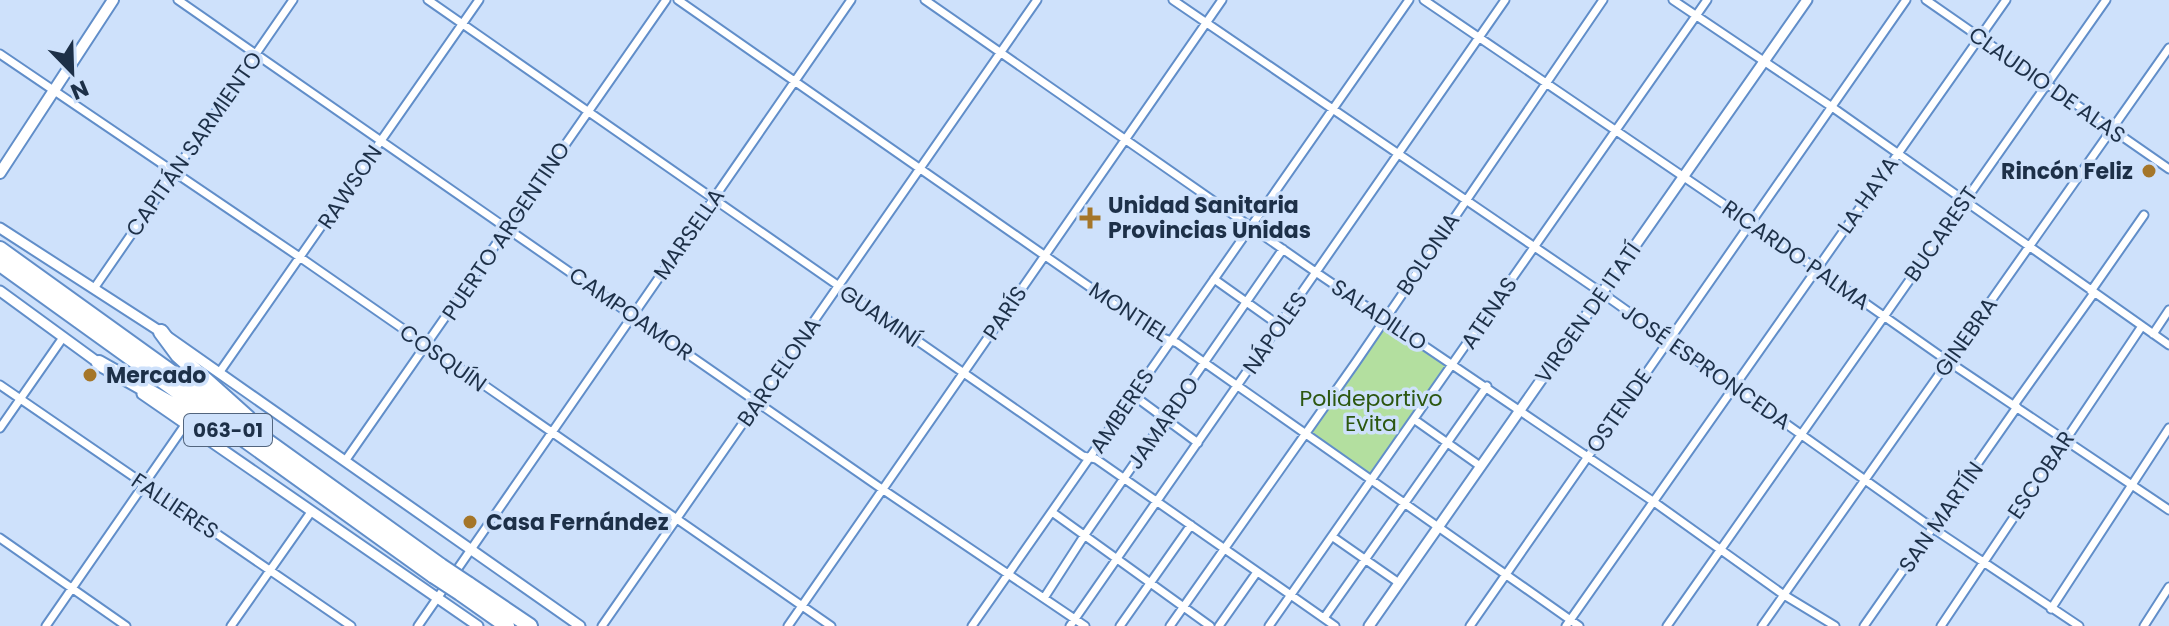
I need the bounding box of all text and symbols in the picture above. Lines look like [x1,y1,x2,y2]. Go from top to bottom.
street label: CLAUDIO DE ALAS [1962,19,2132,151]
north arrow [32,32,112,112]
street label: CAPITÁN SARMIENTO [118,45,270,243]
text: N [66,72,93,107]
street label: PUERTO ARGENTINO [435,136,577,326]
street label: RAWSON [310,139,390,235]
street label: LA HAYA [1830,150,1906,240]
place label: Rincón Feliz [2001,156,2133,187]
marker: Rincón Feliz [2140,162,2158,180]
street label: BUCAREST [1897,180,1985,288]
street label: MARSELLA [646,182,732,286]
place label: Unidad Sanitaria Provincias Unidas [1108,190,1311,246]
street label: RICARDO PALMA [1716,193,1876,318]
marker: Unidad Sanitaria Provincias Unidas [1079,207,1101,229]
street label: BOLONIA [1389,207,1467,301]
street label: VIRGEN DE ITATÍ [1528,236,1648,390]
street label: CAMPOAMOR [563,260,699,368]
street label: ATENAS [1453,271,1525,355]
street label: SALADILLO [1325,272,1433,358]
street label: MONTIEL [1083,275,1176,350]
street label: GUAMINÍ [833,277,927,355]
street label: PARÍS [976,280,1034,346]
street label: NÁPOLES [1235,286,1315,380]
street label: GINEBRA [1927,291,2005,383]
street label: JOSÉ ESPRONCEDA [1615,297,1797,437]
street label: BARCELONA [730,311,828,433]
street label: COSQUÍN [393,317,493,399]
place label: Mercado [106,360,206,391]
street label: AMBERES [1082,362,1162,460]
street label: OSTENDE [1579,363,1659,459]
marker: Mercado [81,366,99,384]
street label: JAMARDO [1120,370,1206,476]
park label: Polideportivo Evita [1299,383,1443,439]
road number: 063-01 [184,414,272,446]
street label: ESCOBAR [2000,425,2082,525]
street label: SAN MARTÍN [1891,455,1991,579]
street label: FALLIERES [125,465,225,547]
place label: Casa Fernández [486,507,669,538]
marker: Casa Fernández [461,513,479,531]

